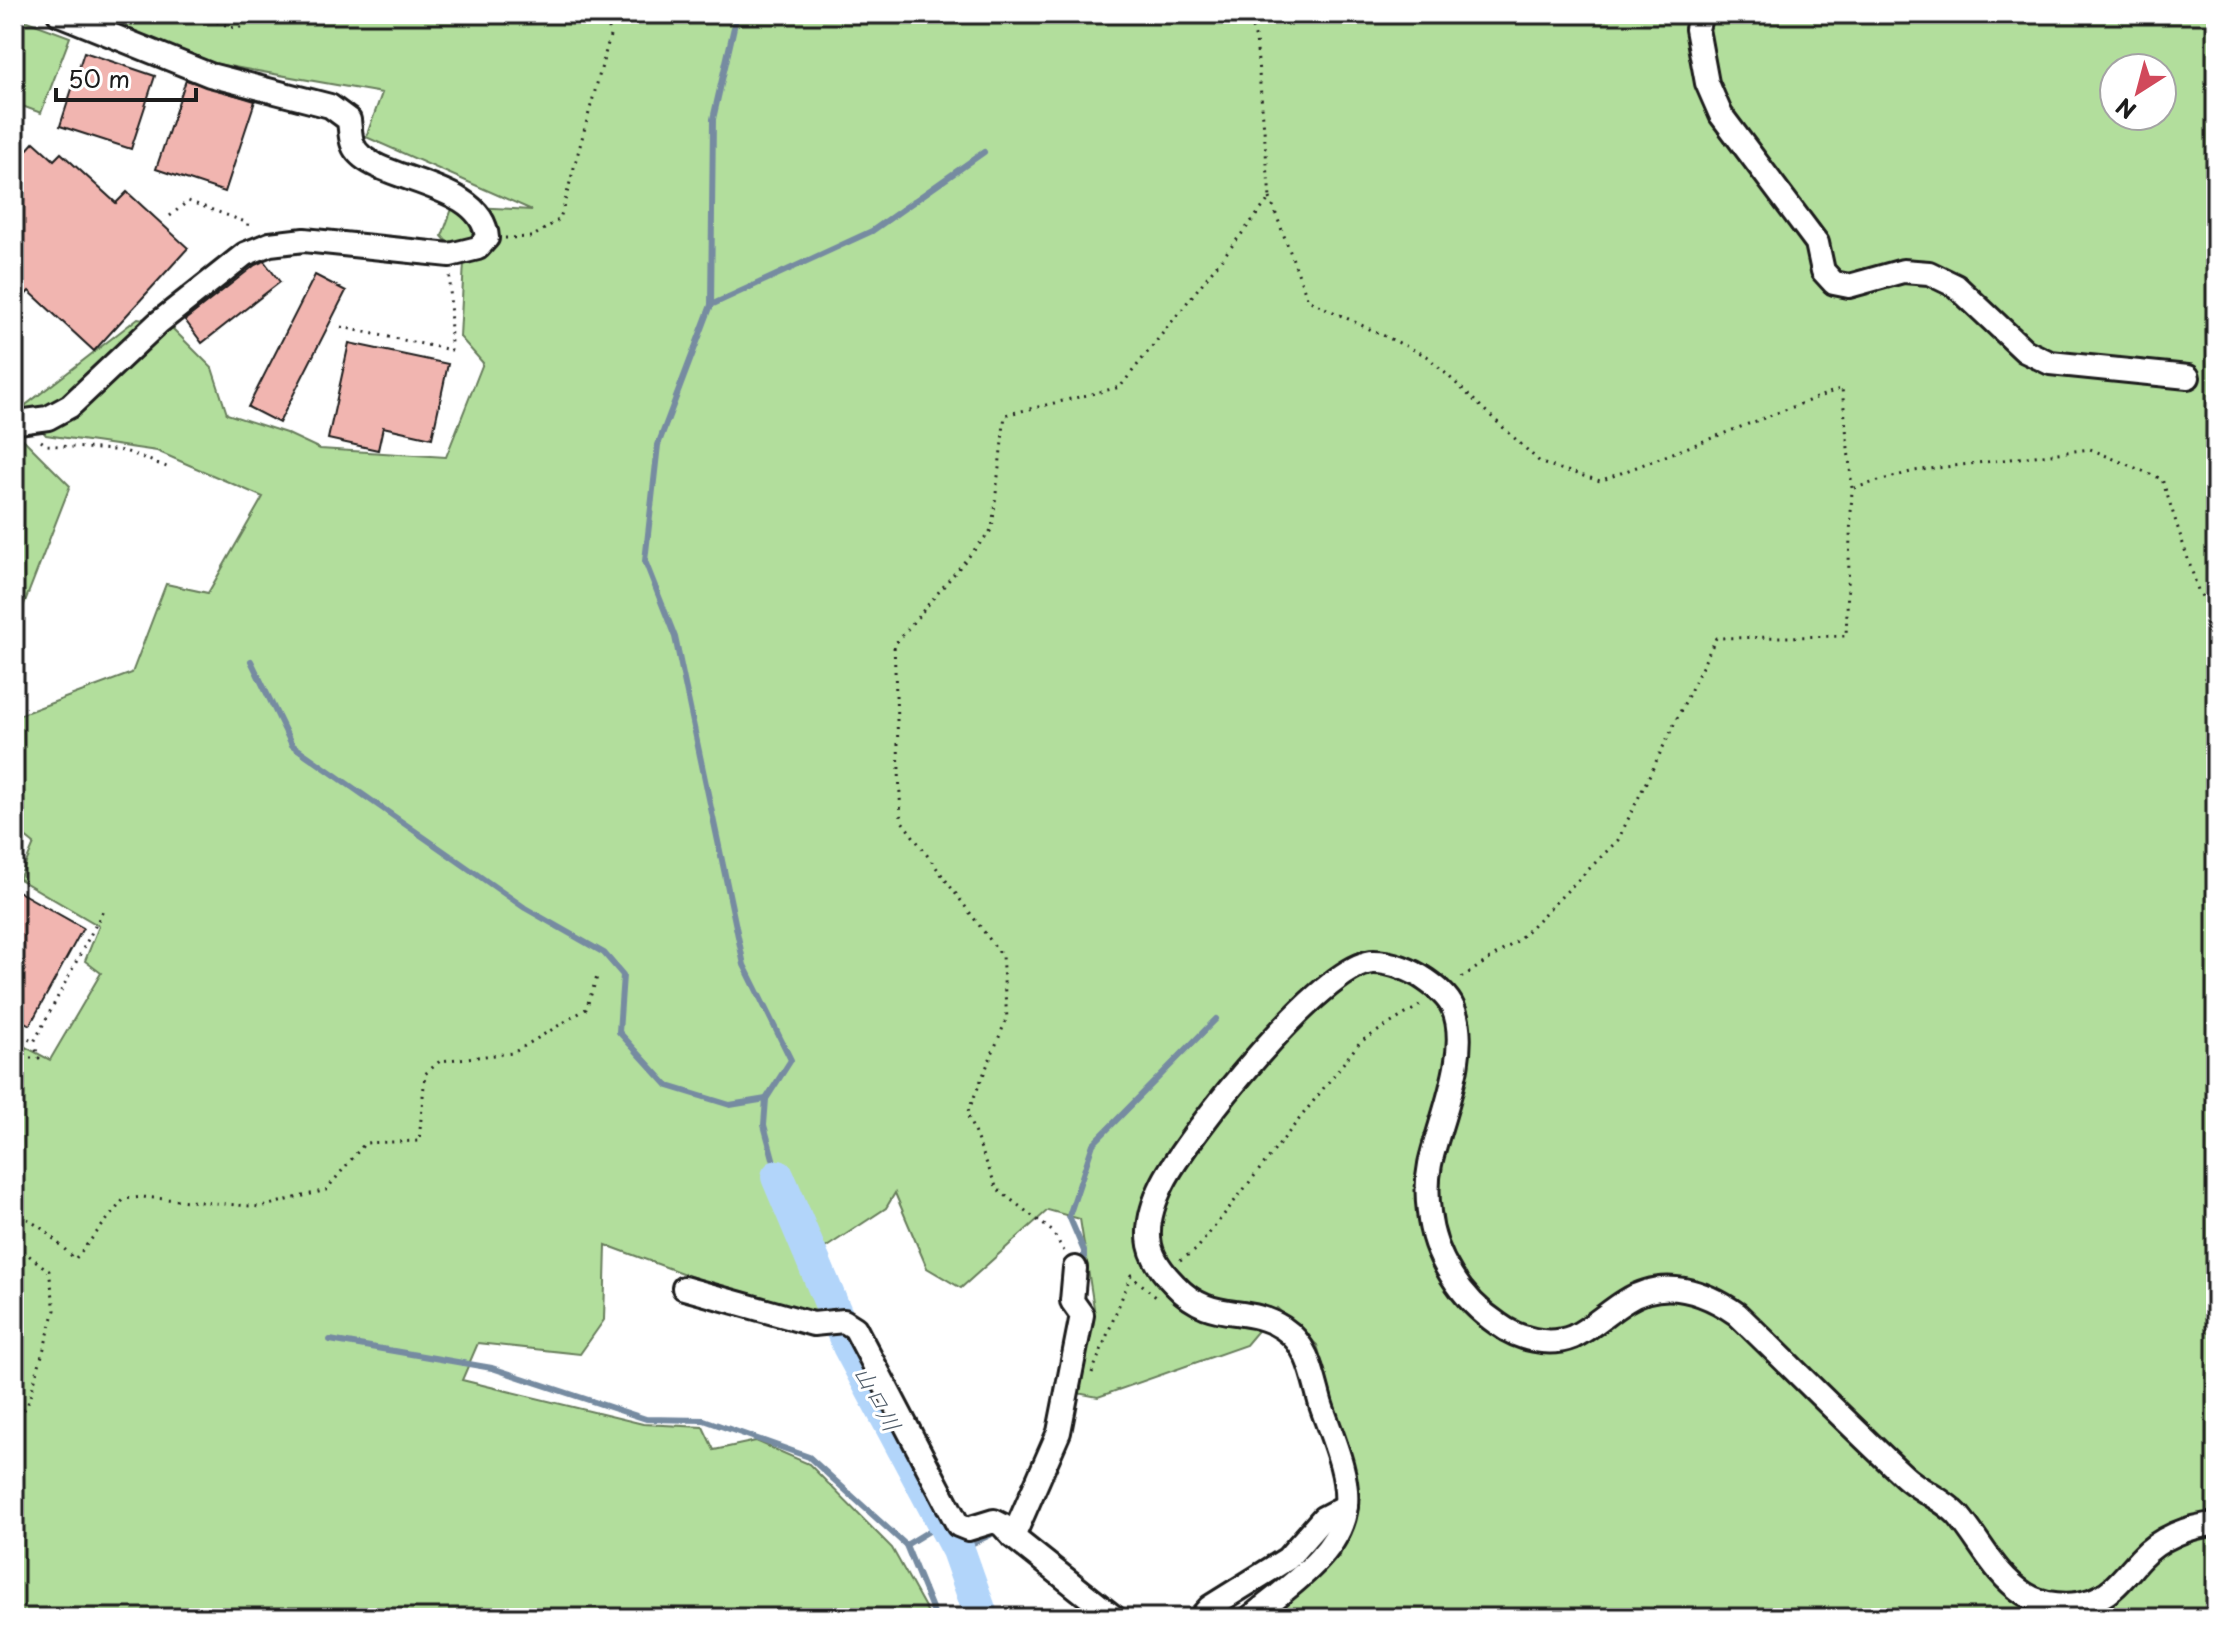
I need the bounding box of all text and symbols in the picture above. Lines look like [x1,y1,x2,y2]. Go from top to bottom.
scale bar [56,52,196,102]
north arrow [2098,52,2178,132]
text: 50 m [68,60,130,96]
text: N [2109,91,2142,128]
water label: 山口川 [846,1358,912,1438]

